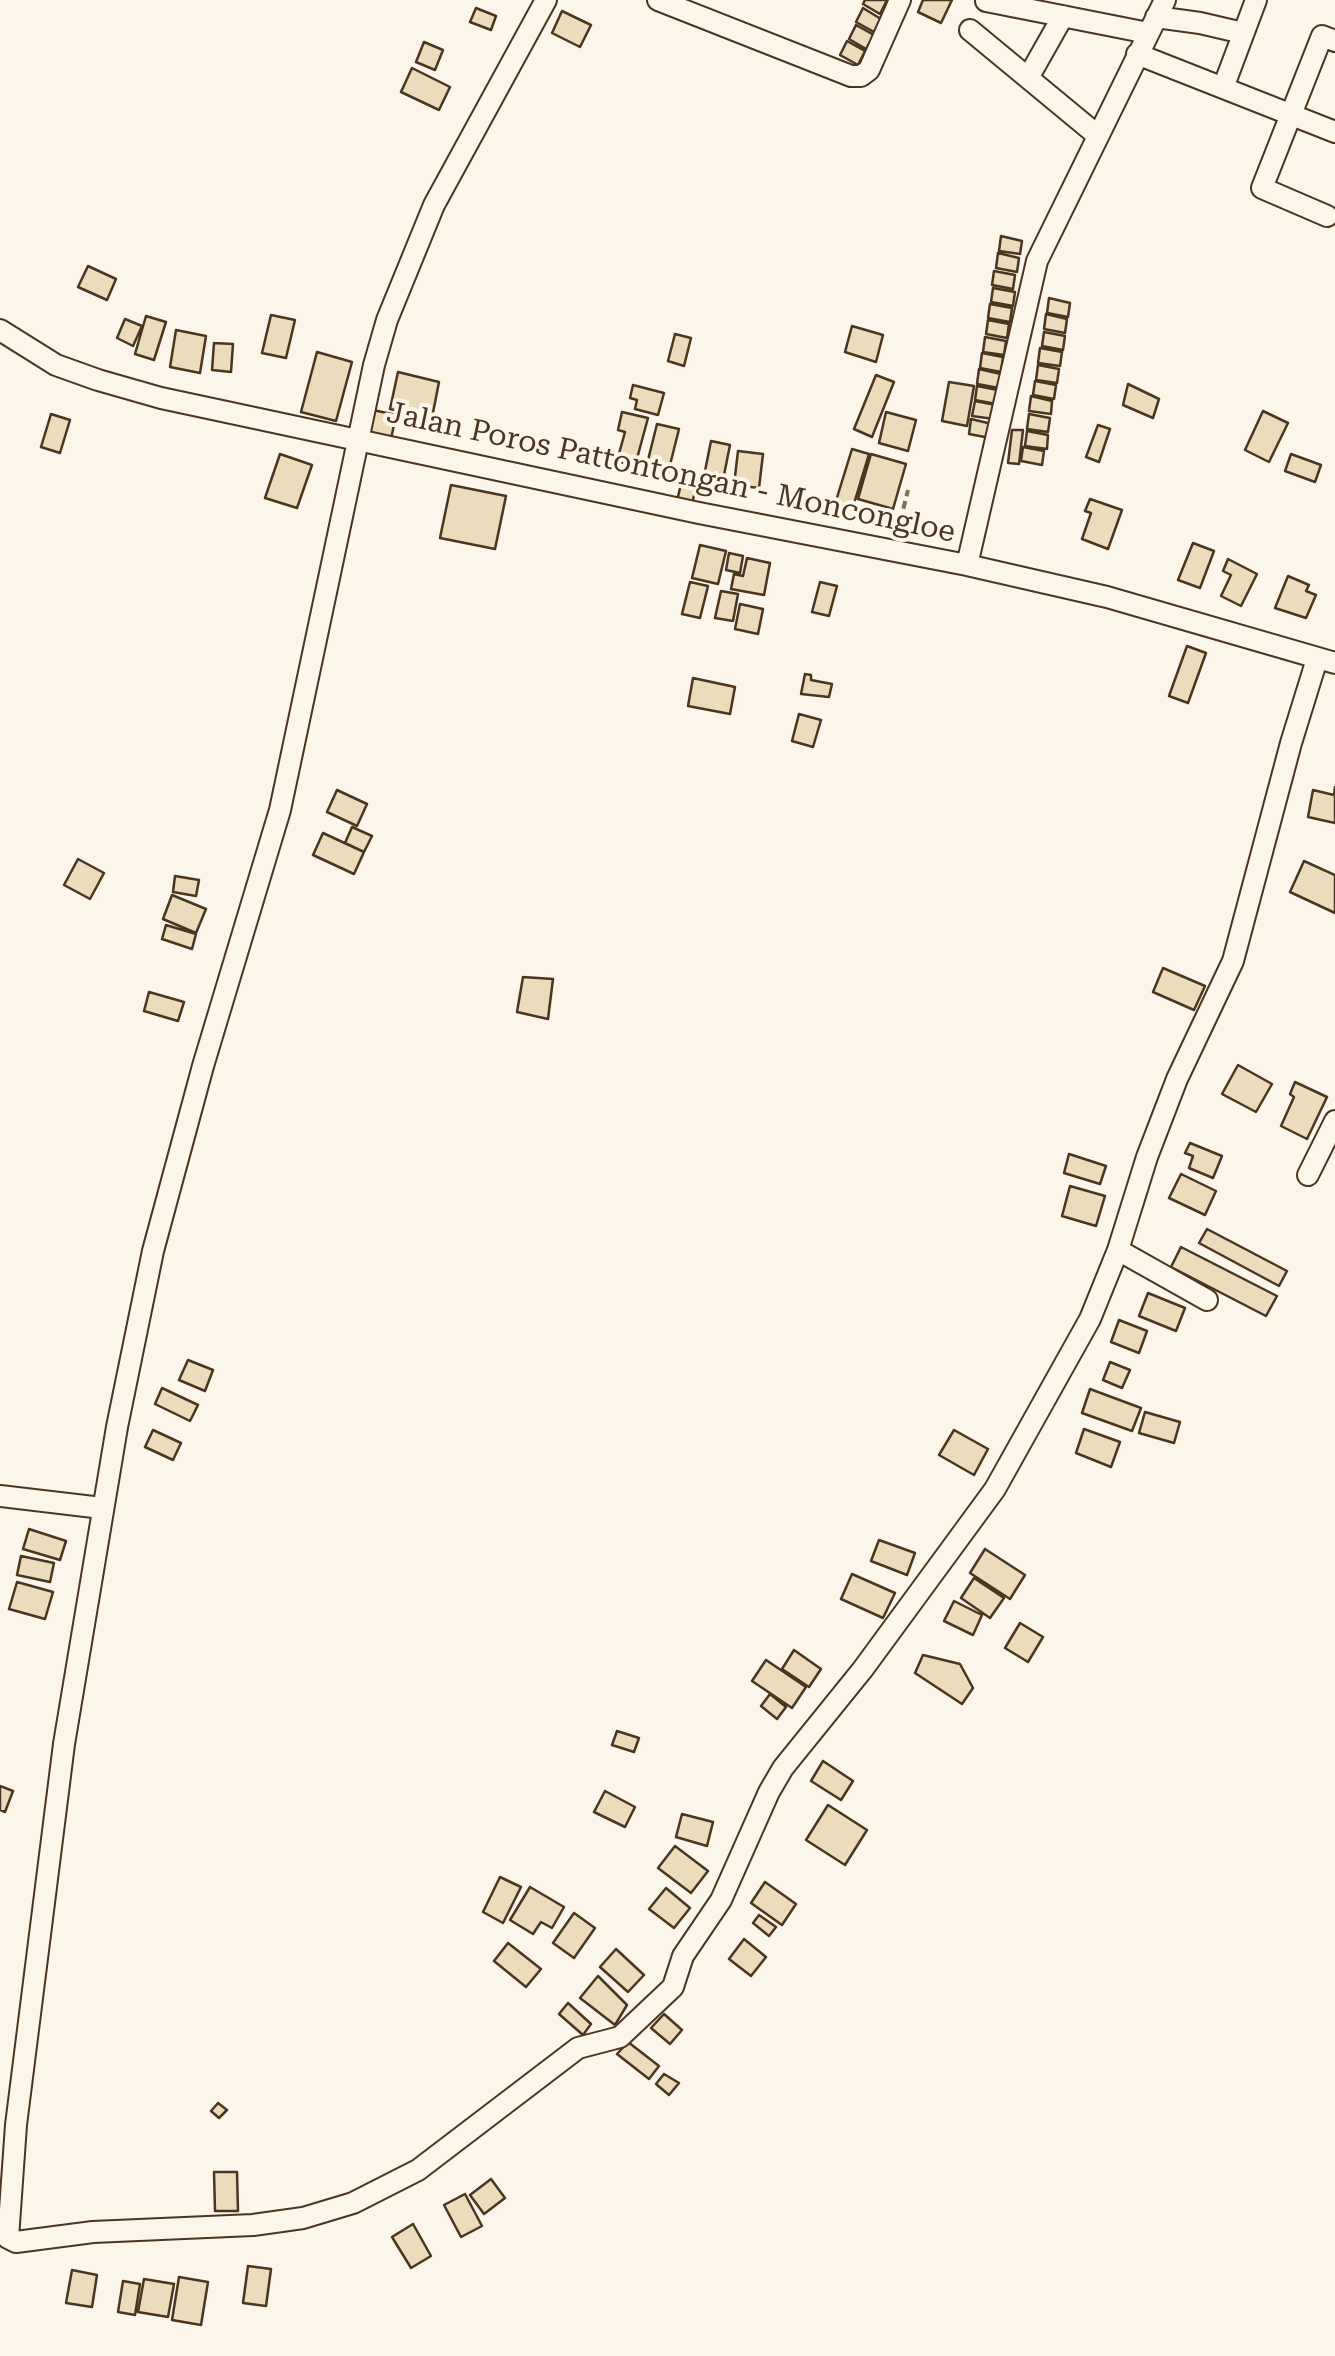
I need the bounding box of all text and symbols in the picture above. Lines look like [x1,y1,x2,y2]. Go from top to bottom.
street label: Jalan Poros Pattontongan - Moncongloe [384,395,958,551]

